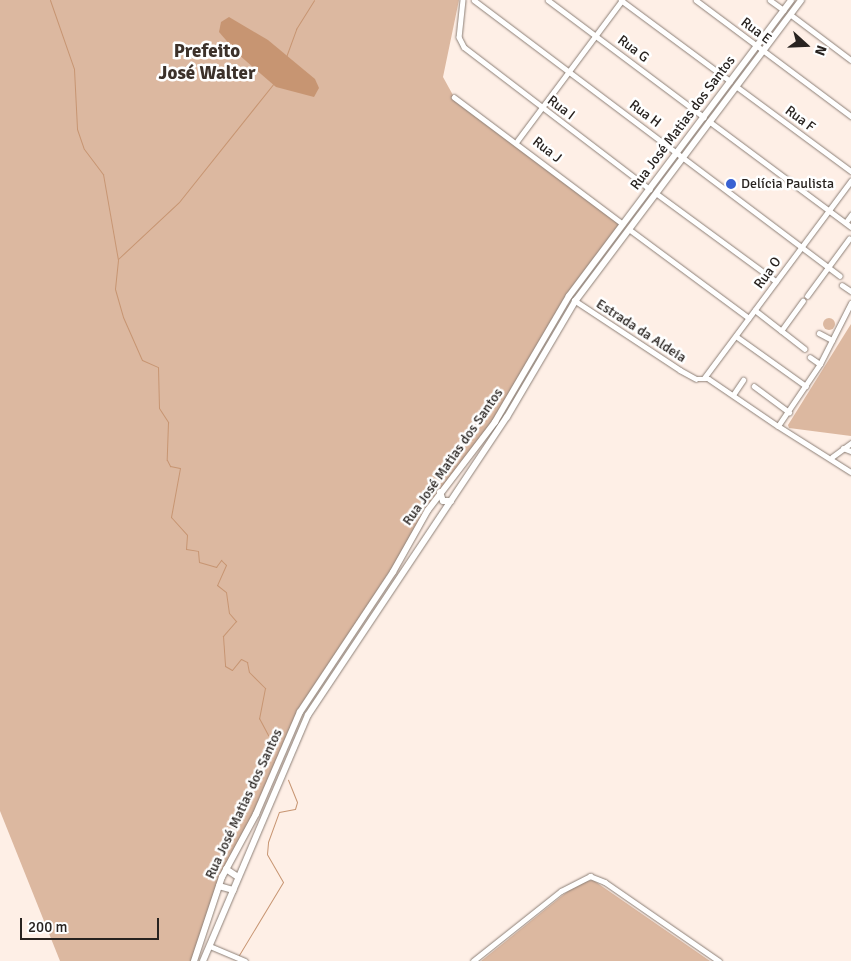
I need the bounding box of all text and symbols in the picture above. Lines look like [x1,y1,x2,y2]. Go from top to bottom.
street label: Rua E [737,14,775,48]
north arrow [781,20,831,70]
street label: Rua G [614,32,652,66]
district label: Prefeito José Walter [159,41,255,85]
text: N [811,43,830,58]
street label: Rua José Matias dos Santos [627,53,739,193]
street label: Rua I [544,92,578,124]
street label: Rua H [626,97,664,131]
street label: Rua F [782,102,818,136]
street label: Rua J [529,133,565,167]
place label: Delícia Paulista [741,176,834,192]
marker: Delícia Paulista [725,178,737,190]
street label: Rua O [751,254,785,292]
street label: Estrada da Aldeia [593,296,689,366]
street label: Rua José Matias dos Santos [399,385,507,529]
street label: Rua José Matias dos Santos [202,726,286,882]
scale bar [22,908,161,940]
text: 200 m [28,918,68,936]

